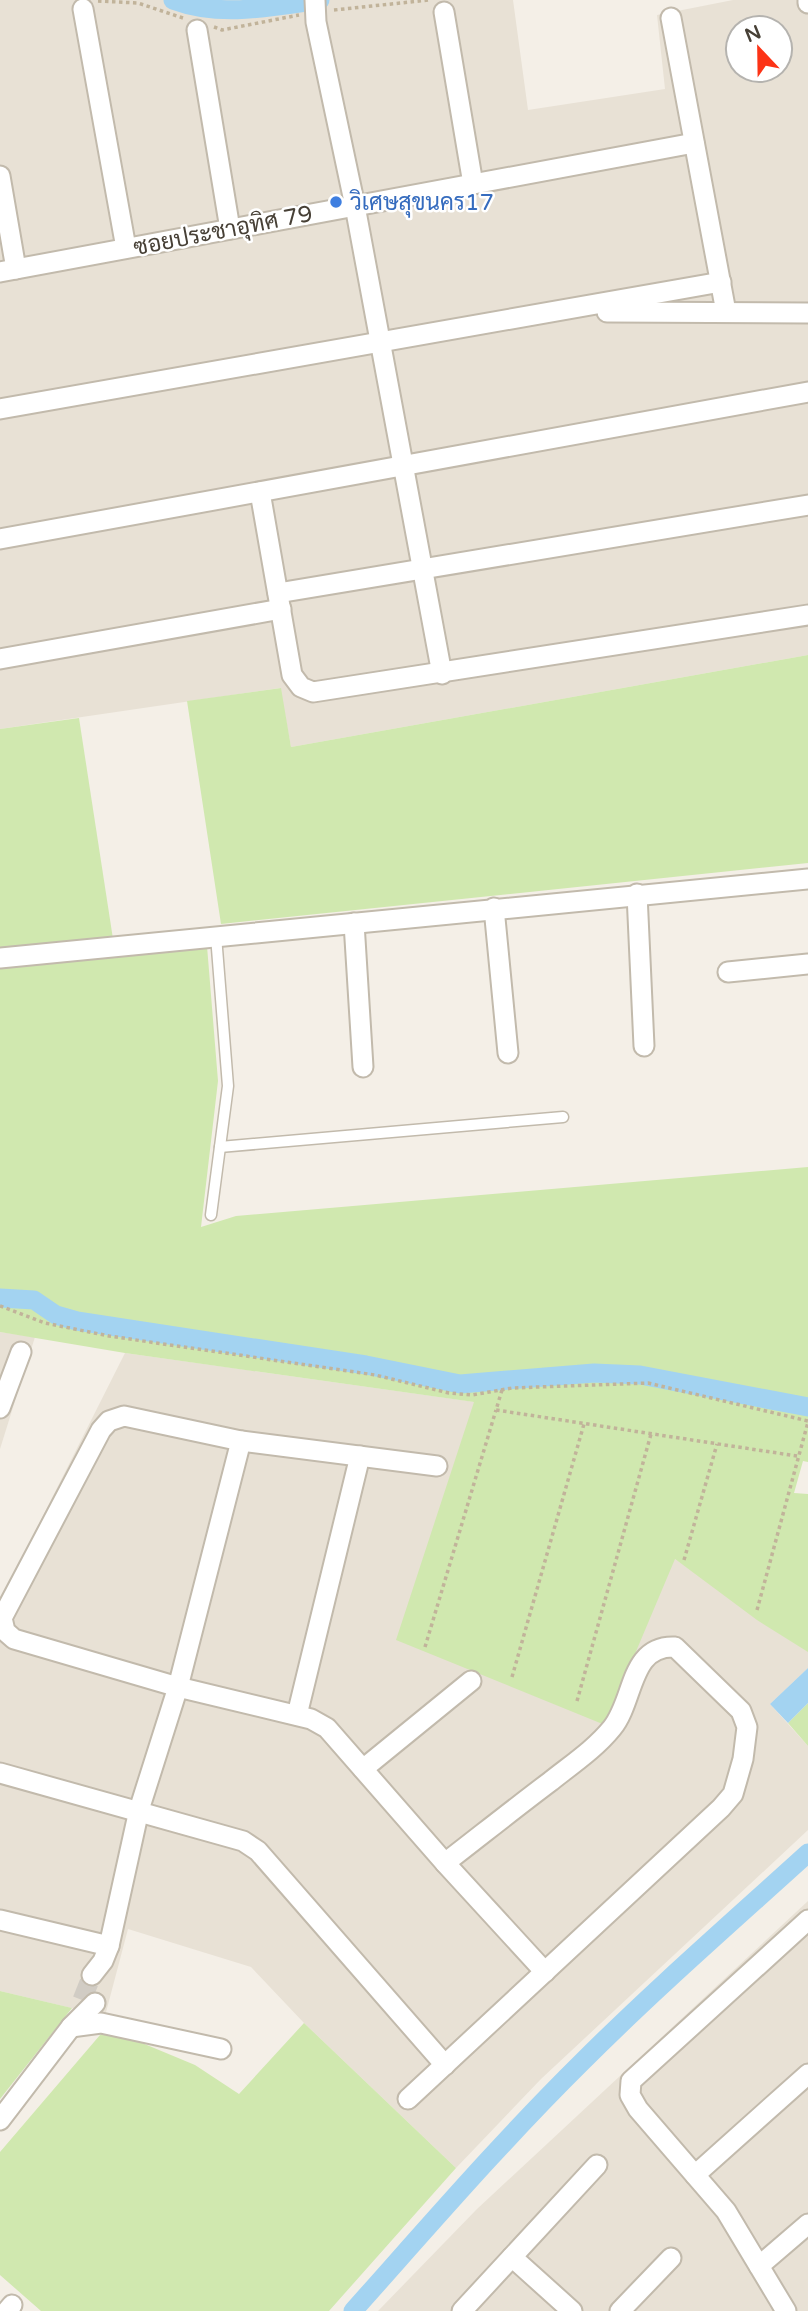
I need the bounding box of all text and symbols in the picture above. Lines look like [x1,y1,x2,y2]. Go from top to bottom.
north arrow [724,14,794,84]
text: N [742,21,764,47]
place label: วิเศษสุขนคร17 [349,188,494,218]
marker: วิเศษสุขนคร17 [328,194,344,210]
street label: ซอยประชาอุทิศ 79 [131,199,315,263]

